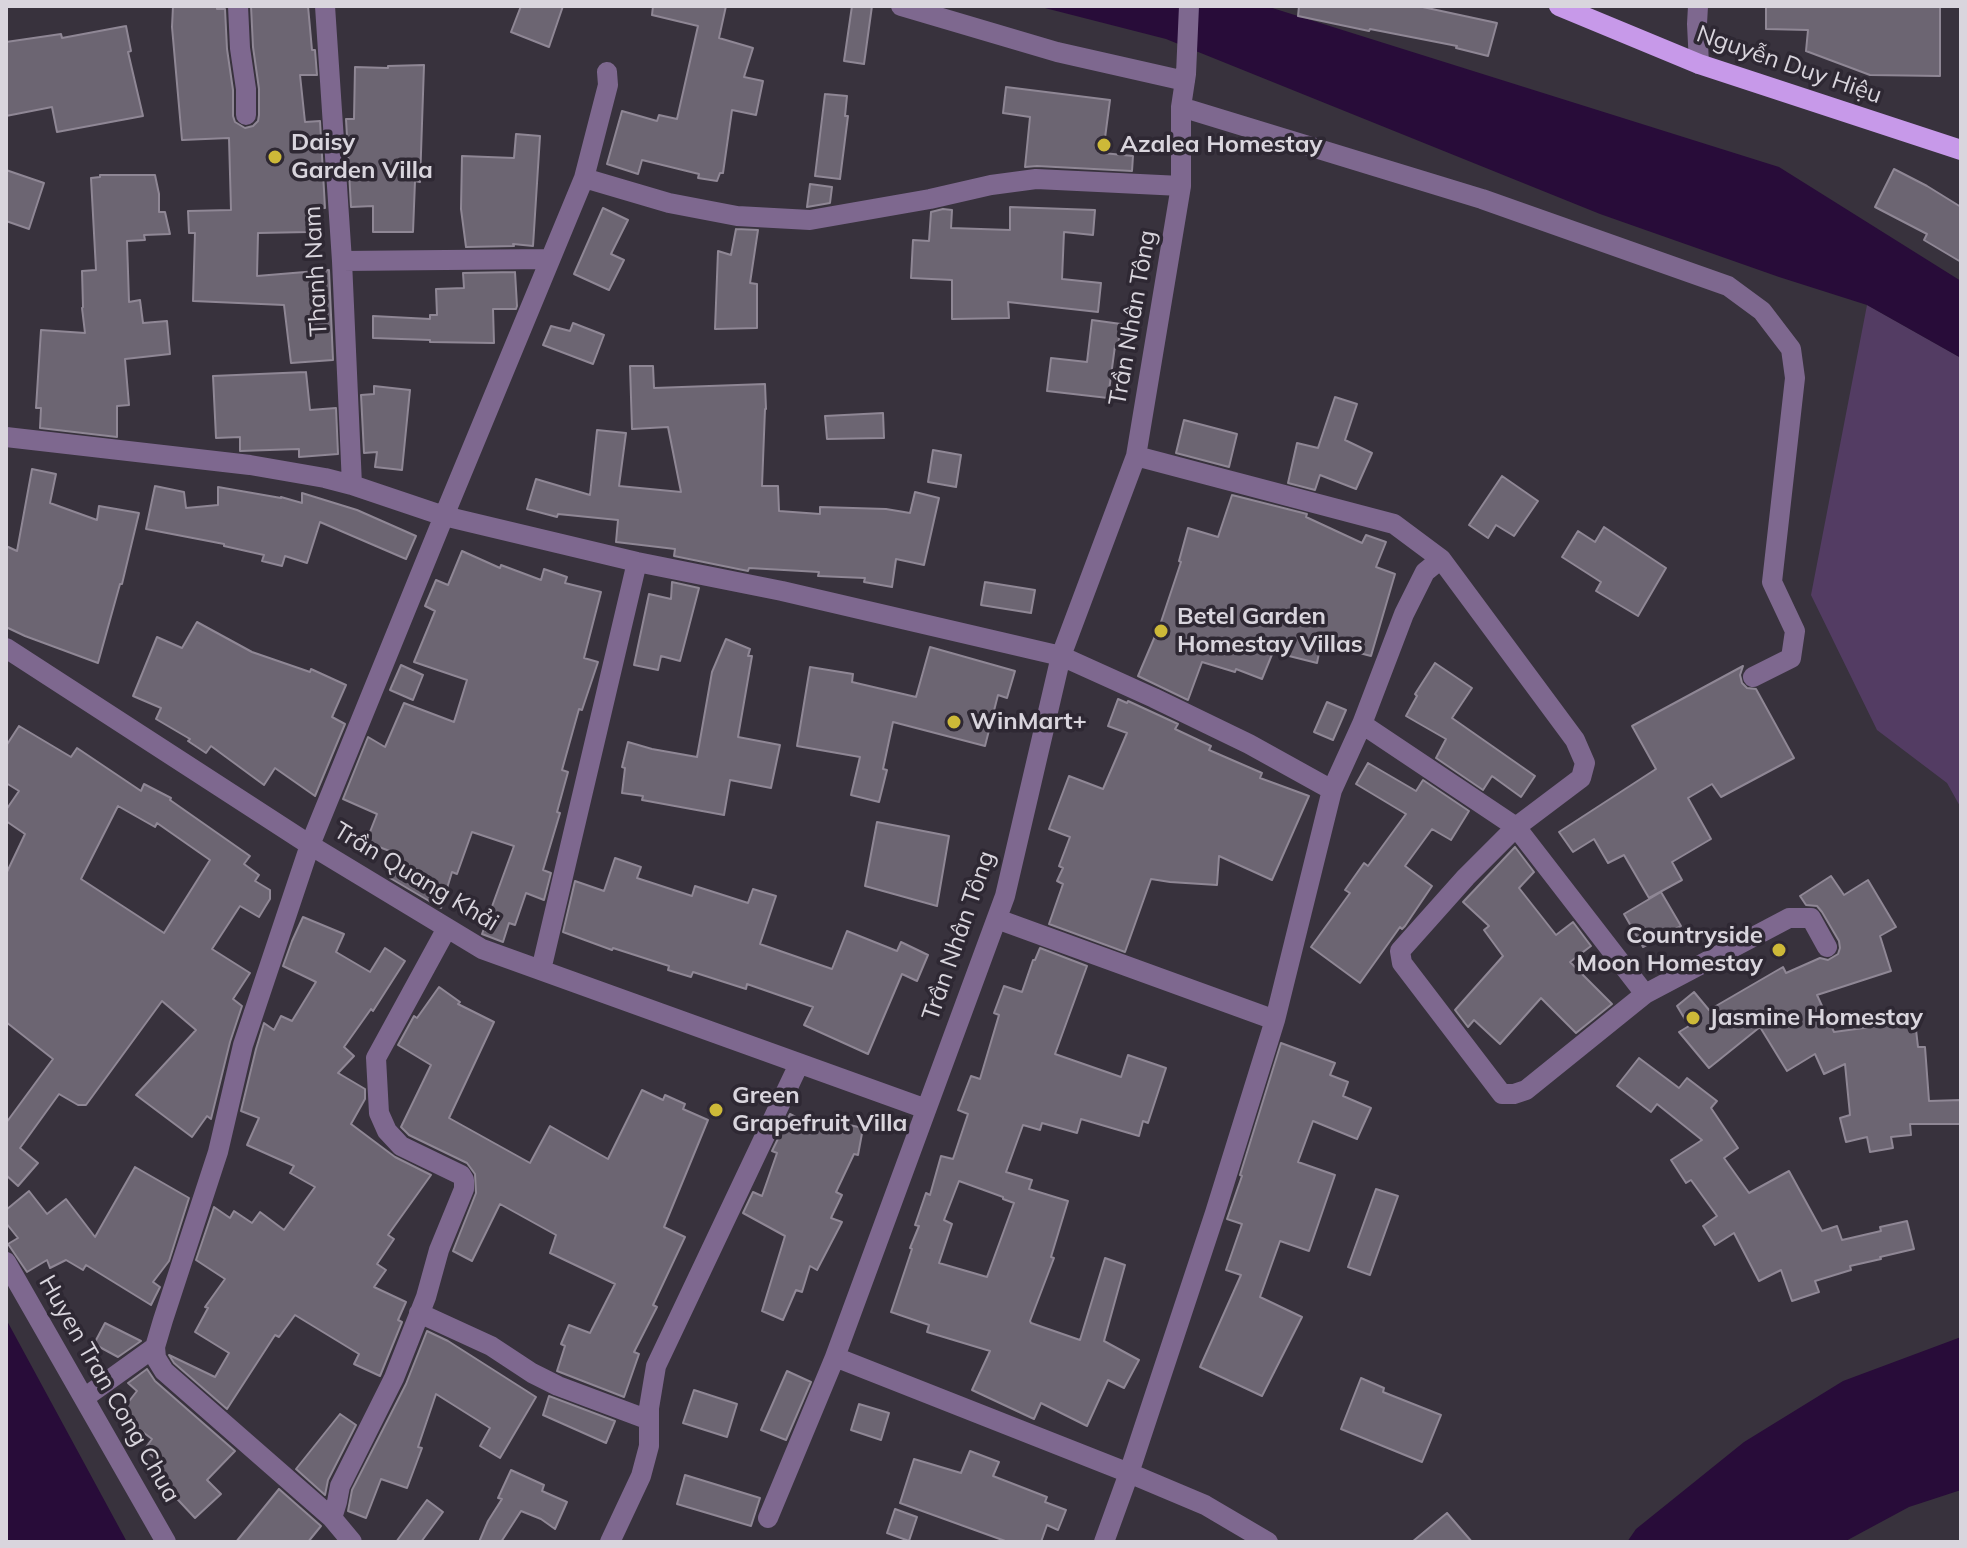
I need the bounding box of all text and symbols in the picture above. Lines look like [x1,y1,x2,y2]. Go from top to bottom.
street label: Nguyễn Duy Hiệu [1693,20,1885,110]
place label: Daisy Garden Villa [291,129,433,185]
place label: Azalea Homestay [1120,131,1323,159]
marker: Azalea Homestay [1095,136,1113,154]
marker: Daisy Garden Villa [266,148,284,166]
street label: Thanh Nam [298,205,334,337]
street label: Trần Nhân Tông [1103,228,1163,408]
place label: Betel Garden Homestay Villas [1177,603,1363,659]
marker: Betel Garden Homestay Villas [1152,622,1170,640]
place label: WinMart+ [970,708,1087,736]
marker: WinMart+ [945,713,963,731]
street label: Trần Quang Khải [328,816,504,938]
street label: Trần Nhân Tông [916,847,1002,1025]
place label: Countryside Moon Homestay [1576,922,1763,978]
marker: Countryside Moon Homestay [1770,941,1788,959]
place label: Jasmine Homestay [1709,1004,1923,1032]
marker: Jasmine Homestay [1684,1009,1702,1027]
place label: Green Grapefruit Villa [732,1082,907,1138]
marker: Green Grapefruit Villa [707,1101,725,1119]
street label: Huyen Tran Cong Chua [32,1271,186,1507]

